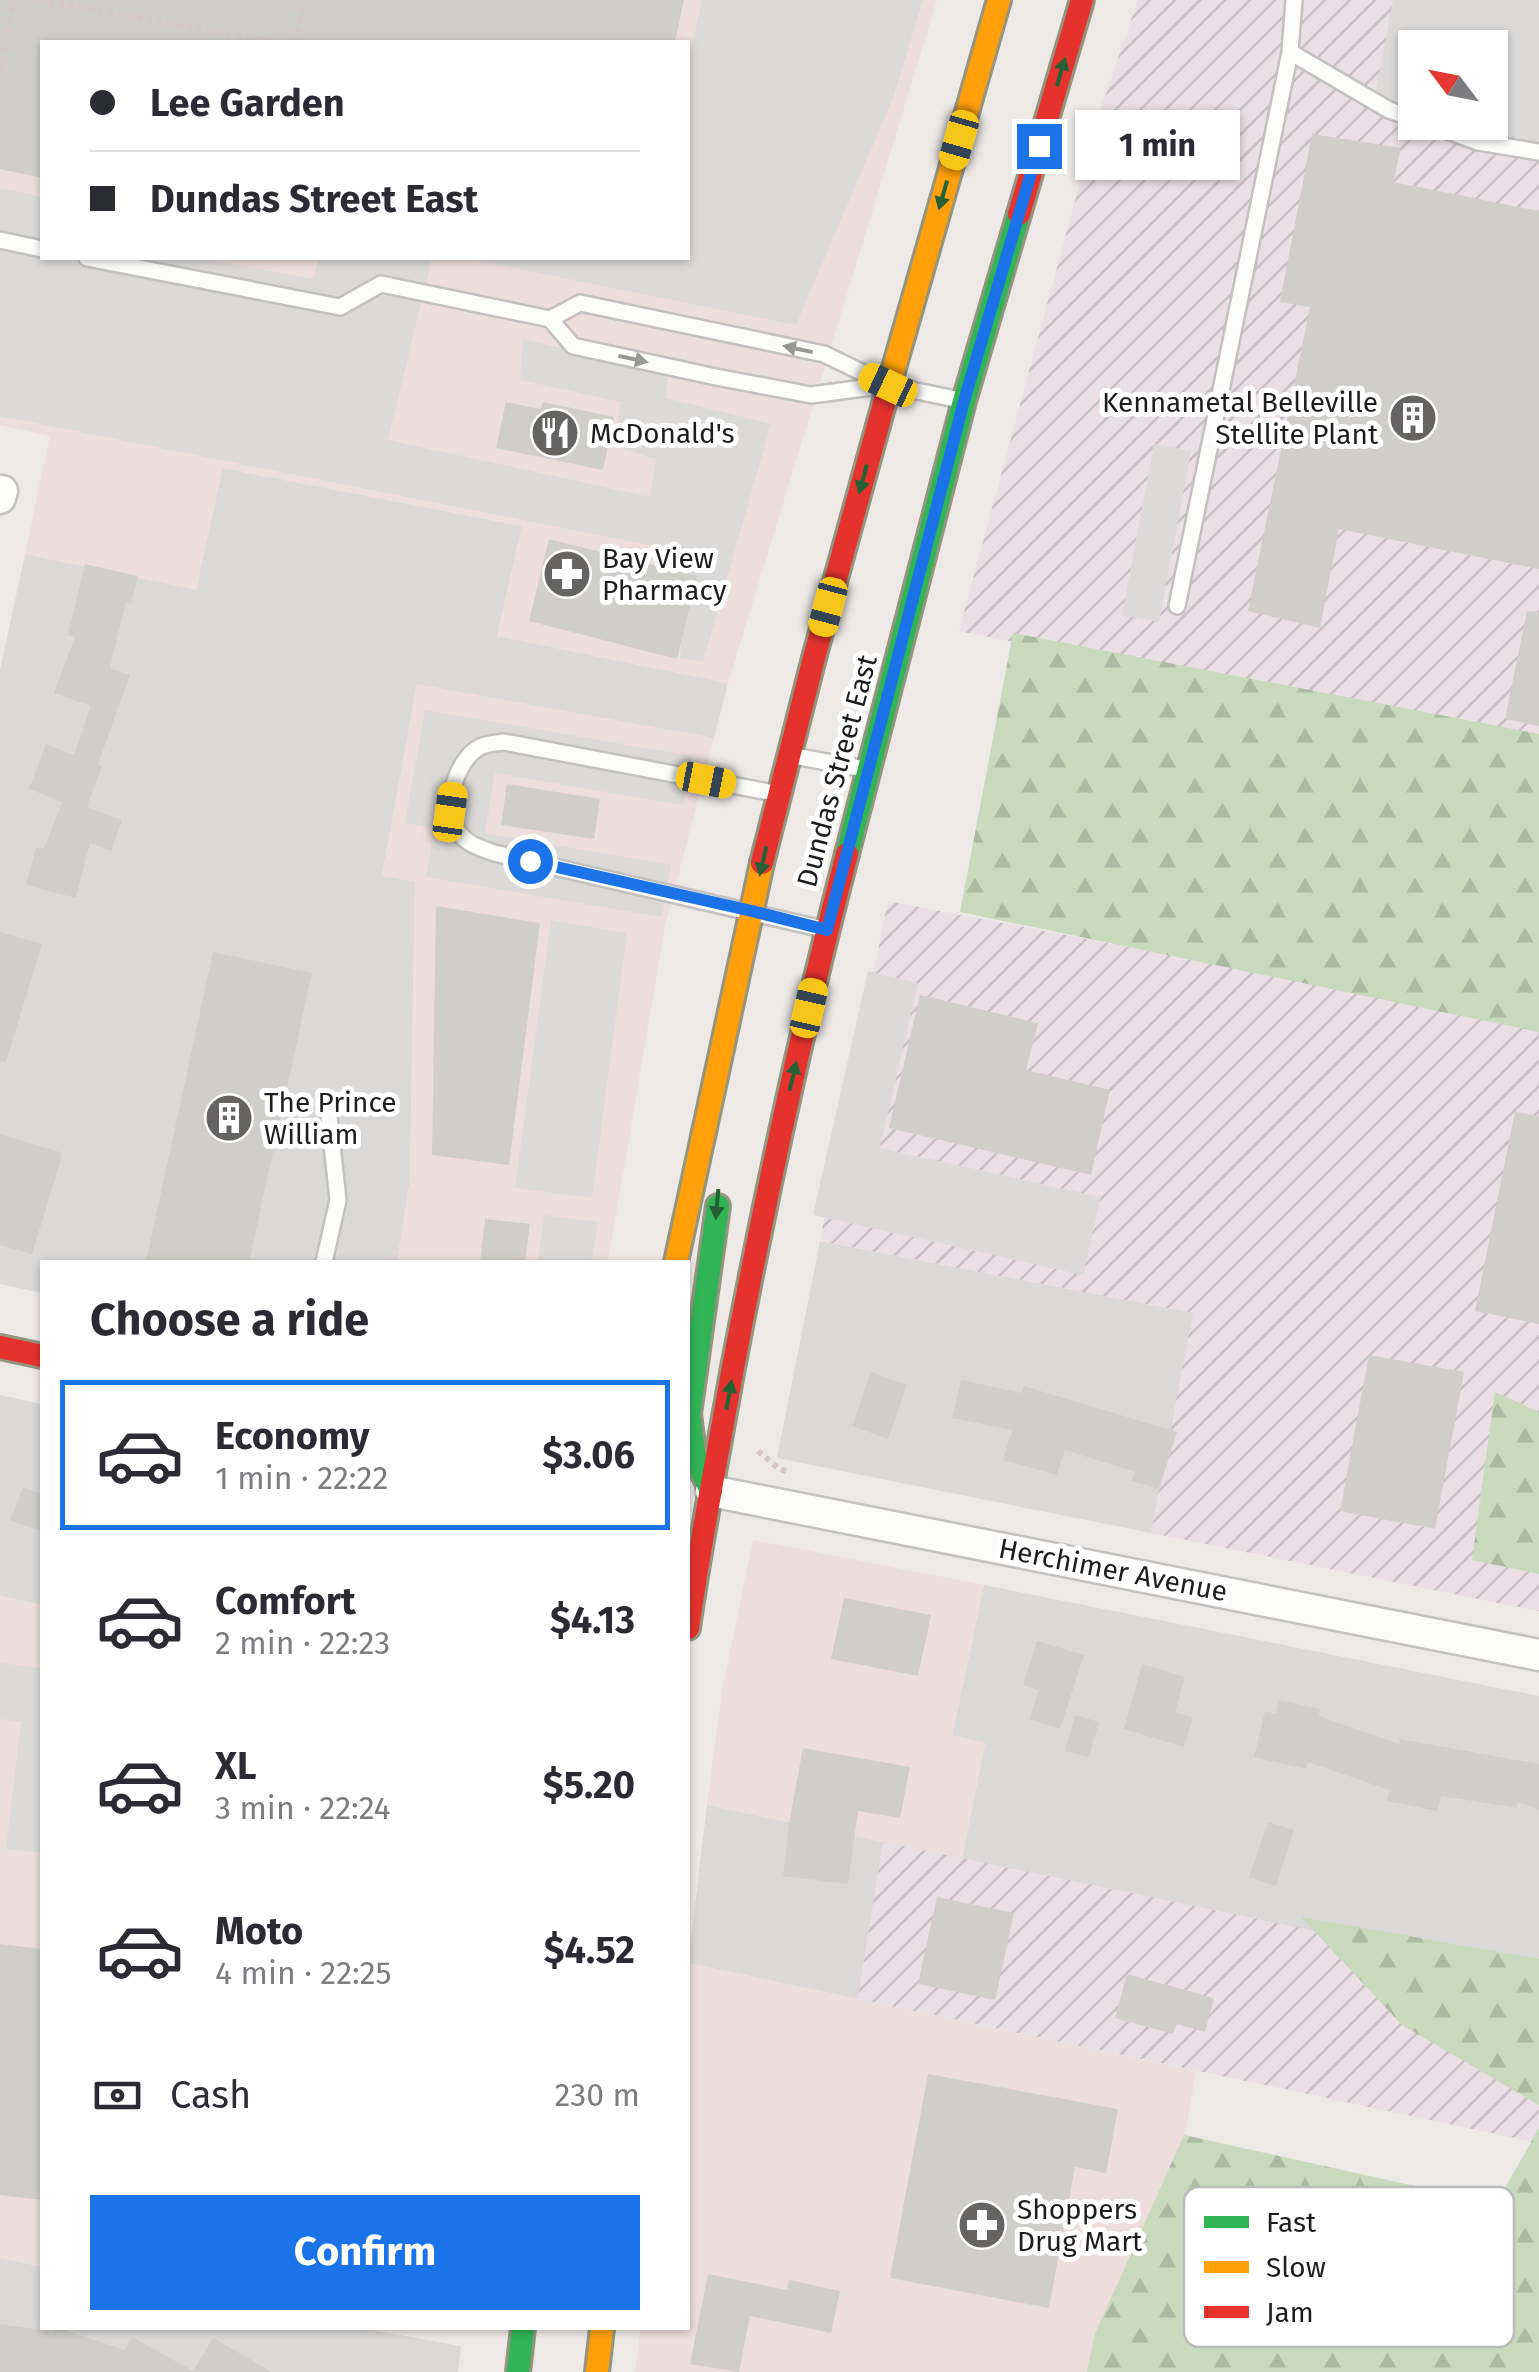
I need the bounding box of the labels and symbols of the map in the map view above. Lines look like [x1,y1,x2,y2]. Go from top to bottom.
north arrow [1398,30,1508,140]
one-way arrow [1053,56,1069,87]
car [936,107,982,173]
callout: 1 min [1074,111,1239,181]
route end [1017,124,1062,169]
one-way arrow [935,180,950,210]
one-way arrow [783,341,814,357]
one-way arrow [618,352,649,367]
car [854,359,922,411]
place label: Kennametal Belleville Stellite Plant [1102,386,1379,451]
building icon: Kennametal Belleville Stellite Plant [1387,392,1439,444]
restaurant icon: McDonald's [529,407,581,459]
place label: McDonald's [590,417,735,450]
one-way arrow [855,464,870,495]
place label: Bay View Pharmacy [602,542,727,607]
pharmacy icon: Bay View Pharmacy [541,548,593,600]
car [806,574,850,640]
street label: Dundas Street East [790,650,884,891]
car [674,760,738,800]
car [431,780,469,844]
route start [508,839,553,884]
one-way arrow [755,846,770,877]
car [788,975,830,1041]
one-way arrow [786,1060,801,1091]
place label: The Prince William [264,1086,396,1151]
building icon: The Prince William [203,1092,255,1144]
one-way arrow [708,1188,724,1220]
one-way arrow [722,1379,737,1410]
street label: Herchimer Avenue [996,1532,1230,1608]
legend [1184,2187,1514,2347]
place label: Shoppers Drug Mart [1017,2193,1143,2258]
pharmacy icon: Shoppers Drug Mart [956,2199,1008,2251]
text: Fast [1266,2206,1317,2239]
text: Slow [1266,2251,1326,2284]
text: Jam [1266,2296,1314,2329]

